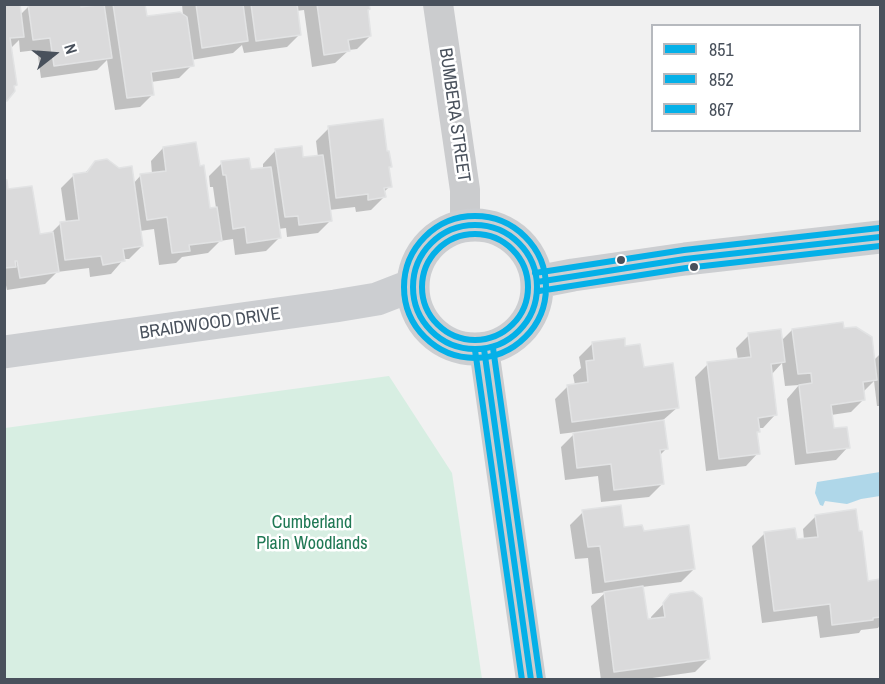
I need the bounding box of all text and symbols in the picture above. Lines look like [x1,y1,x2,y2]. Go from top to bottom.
north arrow [24,24,84,84]
legend [651,24,861,132]
text: 851 [709,37,734,62]
text: N [59,41,83,56]
street label: BUMBERA STREET [434,46,474,184]
text: 852 [709,67,734,92]
text: 867 [709,97,734,122]
unlabelled marker [615,254,627,266]
unlabelled marker [688,261,700,273]
street label: BRAIDWOOD DRIVE [138,303,282,345]
park label: Cumberland Plain Woodlands [256,512,368,554]

